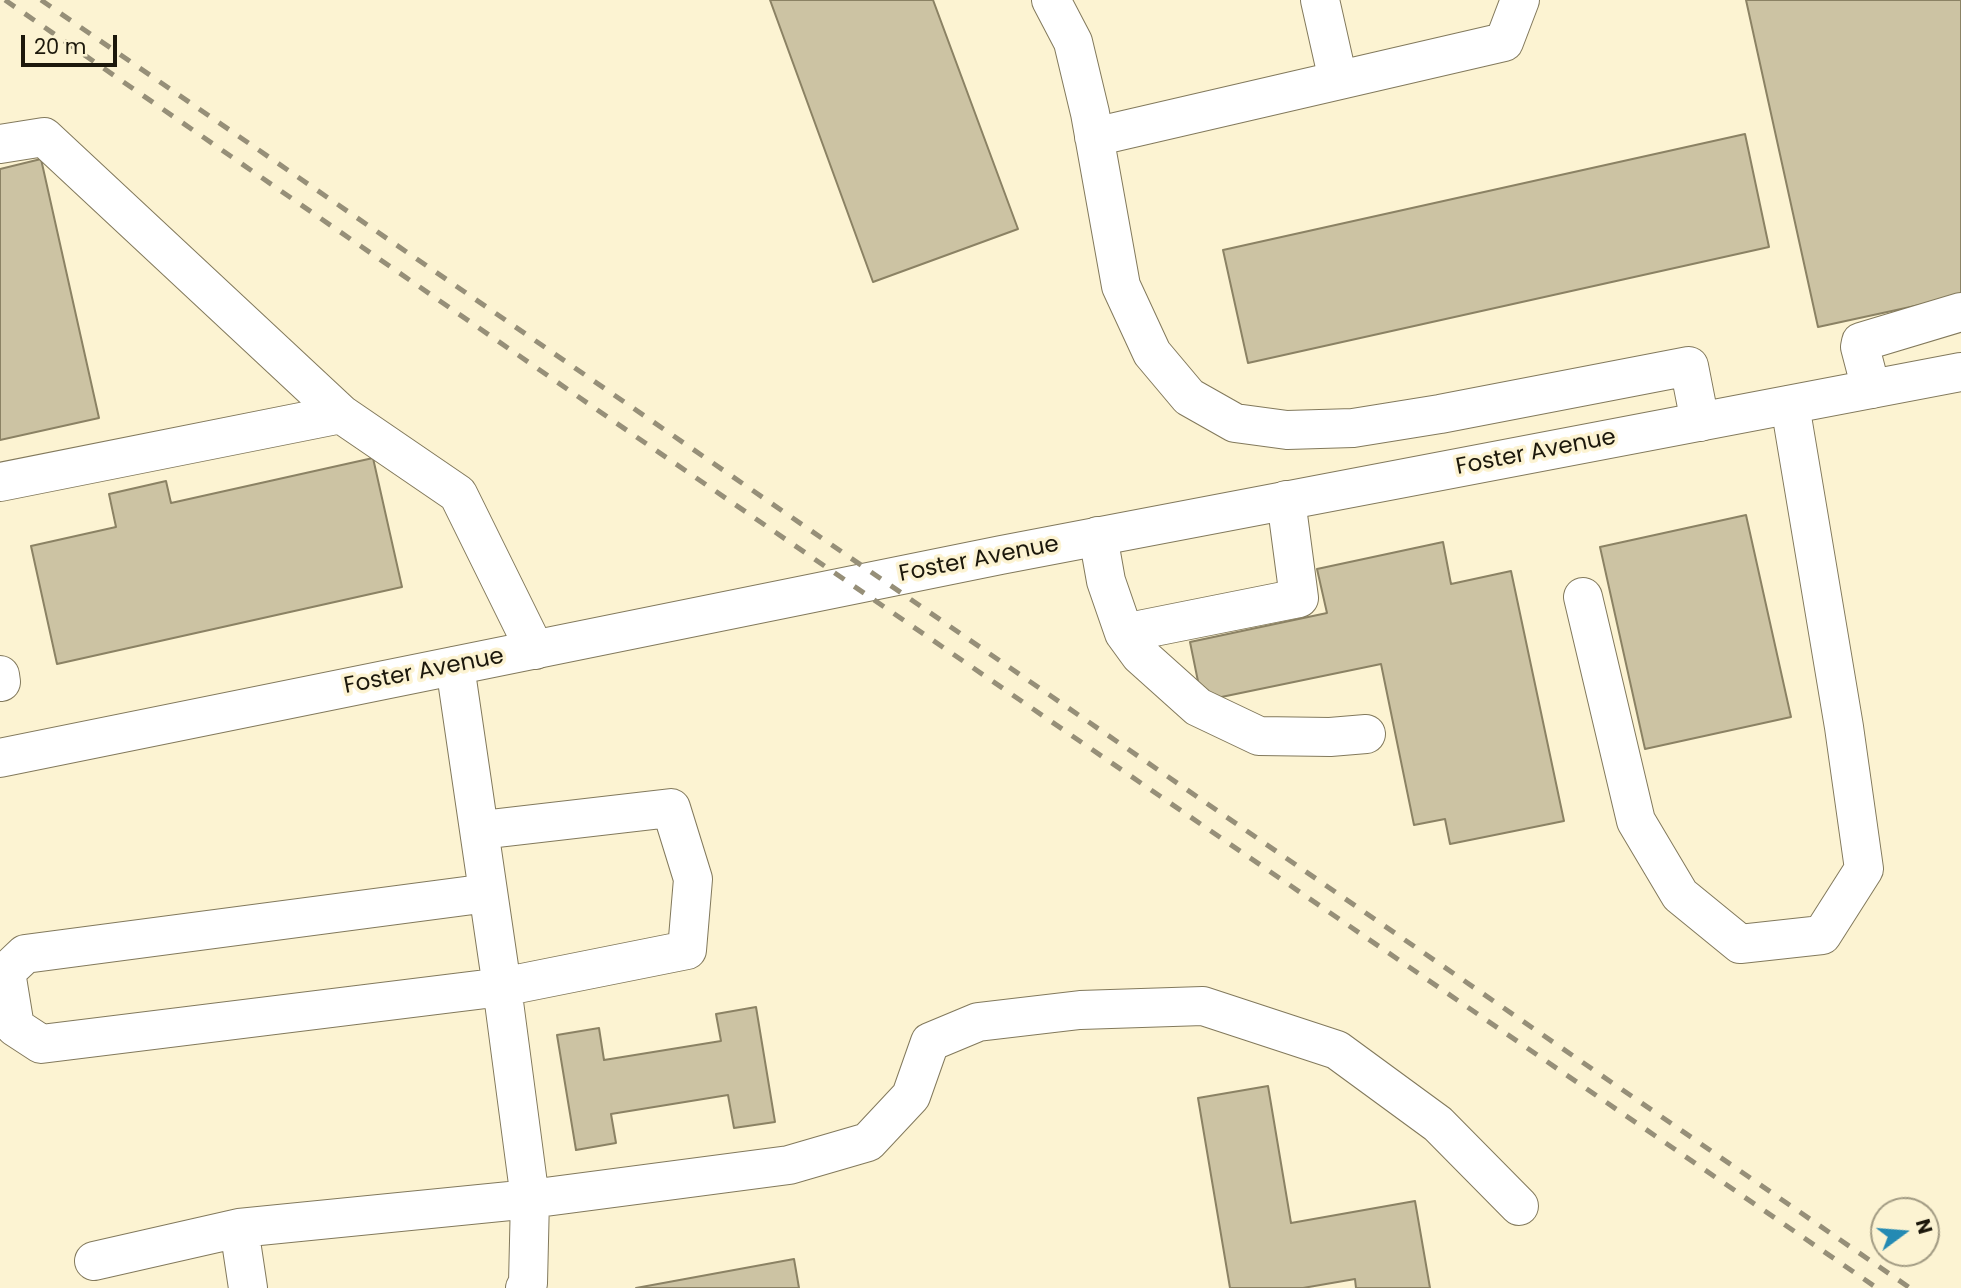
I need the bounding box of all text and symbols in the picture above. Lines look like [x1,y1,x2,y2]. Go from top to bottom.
scale bar [24,21,121,65]
text: 20 m [34,32,87,61]
street label: Foster Avenue [1454,424,1618,482]
street label: Foster Avenue [897,531,1061,589]
street label: Foster Avenue [342,643,506,701]
north arrow [1870,1197,1940,1267]
text: N [1909,1216,1939,1237]

